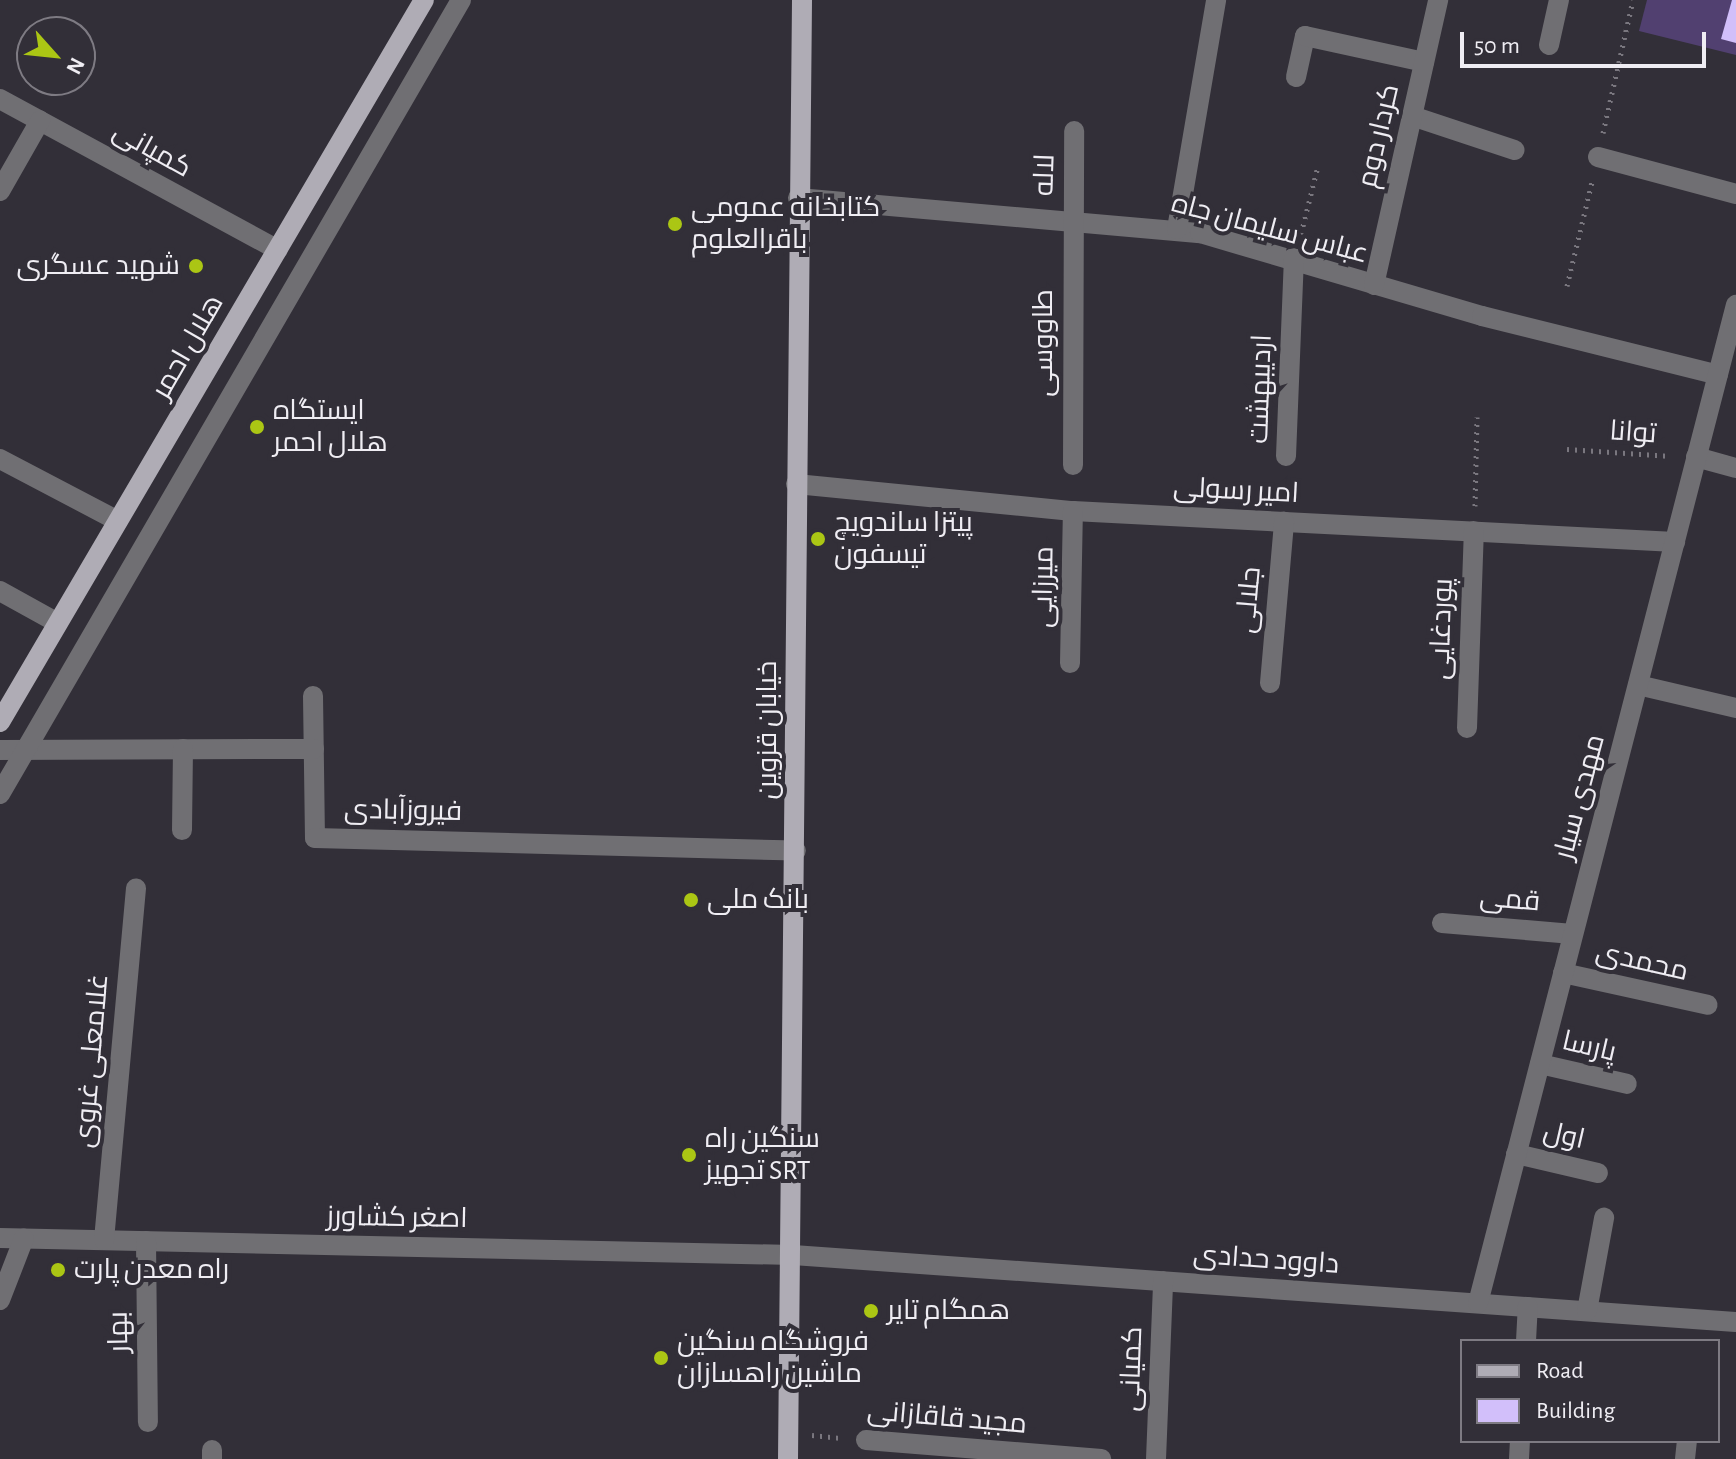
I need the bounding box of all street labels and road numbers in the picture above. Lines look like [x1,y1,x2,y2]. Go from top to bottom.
street label: کردار دوم [1351,81,1407,191]
street label: کمپانی [107,115,197,185]
street label: لاله [1027,153,1063,197]
street label: عباس سلیمان جاه [1168,187,1372,271]
street label: هلال احمر [145,289,231,405]
street label: طاووسی [1027,289,1061,397]
street label: اردیبهشت [1242,334,1280,444]
street label: توانا [1608,415,1658,451]
street label: امیر رسولی [1172,471,1300,511]
street label: میرزایی [1026,546,1062,628]
street label: جلالی [1229,565,1269,635]
street label: پوردغایی [1423,578,1461,680]
street label: خیابان قزوین [751,661,785,799]
street label: مهدی سیار [1547,731,1613,863]
street label: فیروزآبادی [344,793,462,829]
street label: قمی [1478,881,1542,919]
street label: محمدی [1593,935,1691,989]
street label: غلامعلی غروی [68,973,116,1149]
street label: پارسا [1559,1024,1619,1070]
street label: اول [1540,1115,1588,1157]
street label: اصغر کشاورز [326,1200,468,1236]
street label: داوود حدادی [1192,1238,1340,1282]
street label: بهار [102,1311,136,1353]
street label: کمیانی [1114,1326,1150,1412]
street label: مجید قاقازانی [866,1394,1028,1442]

